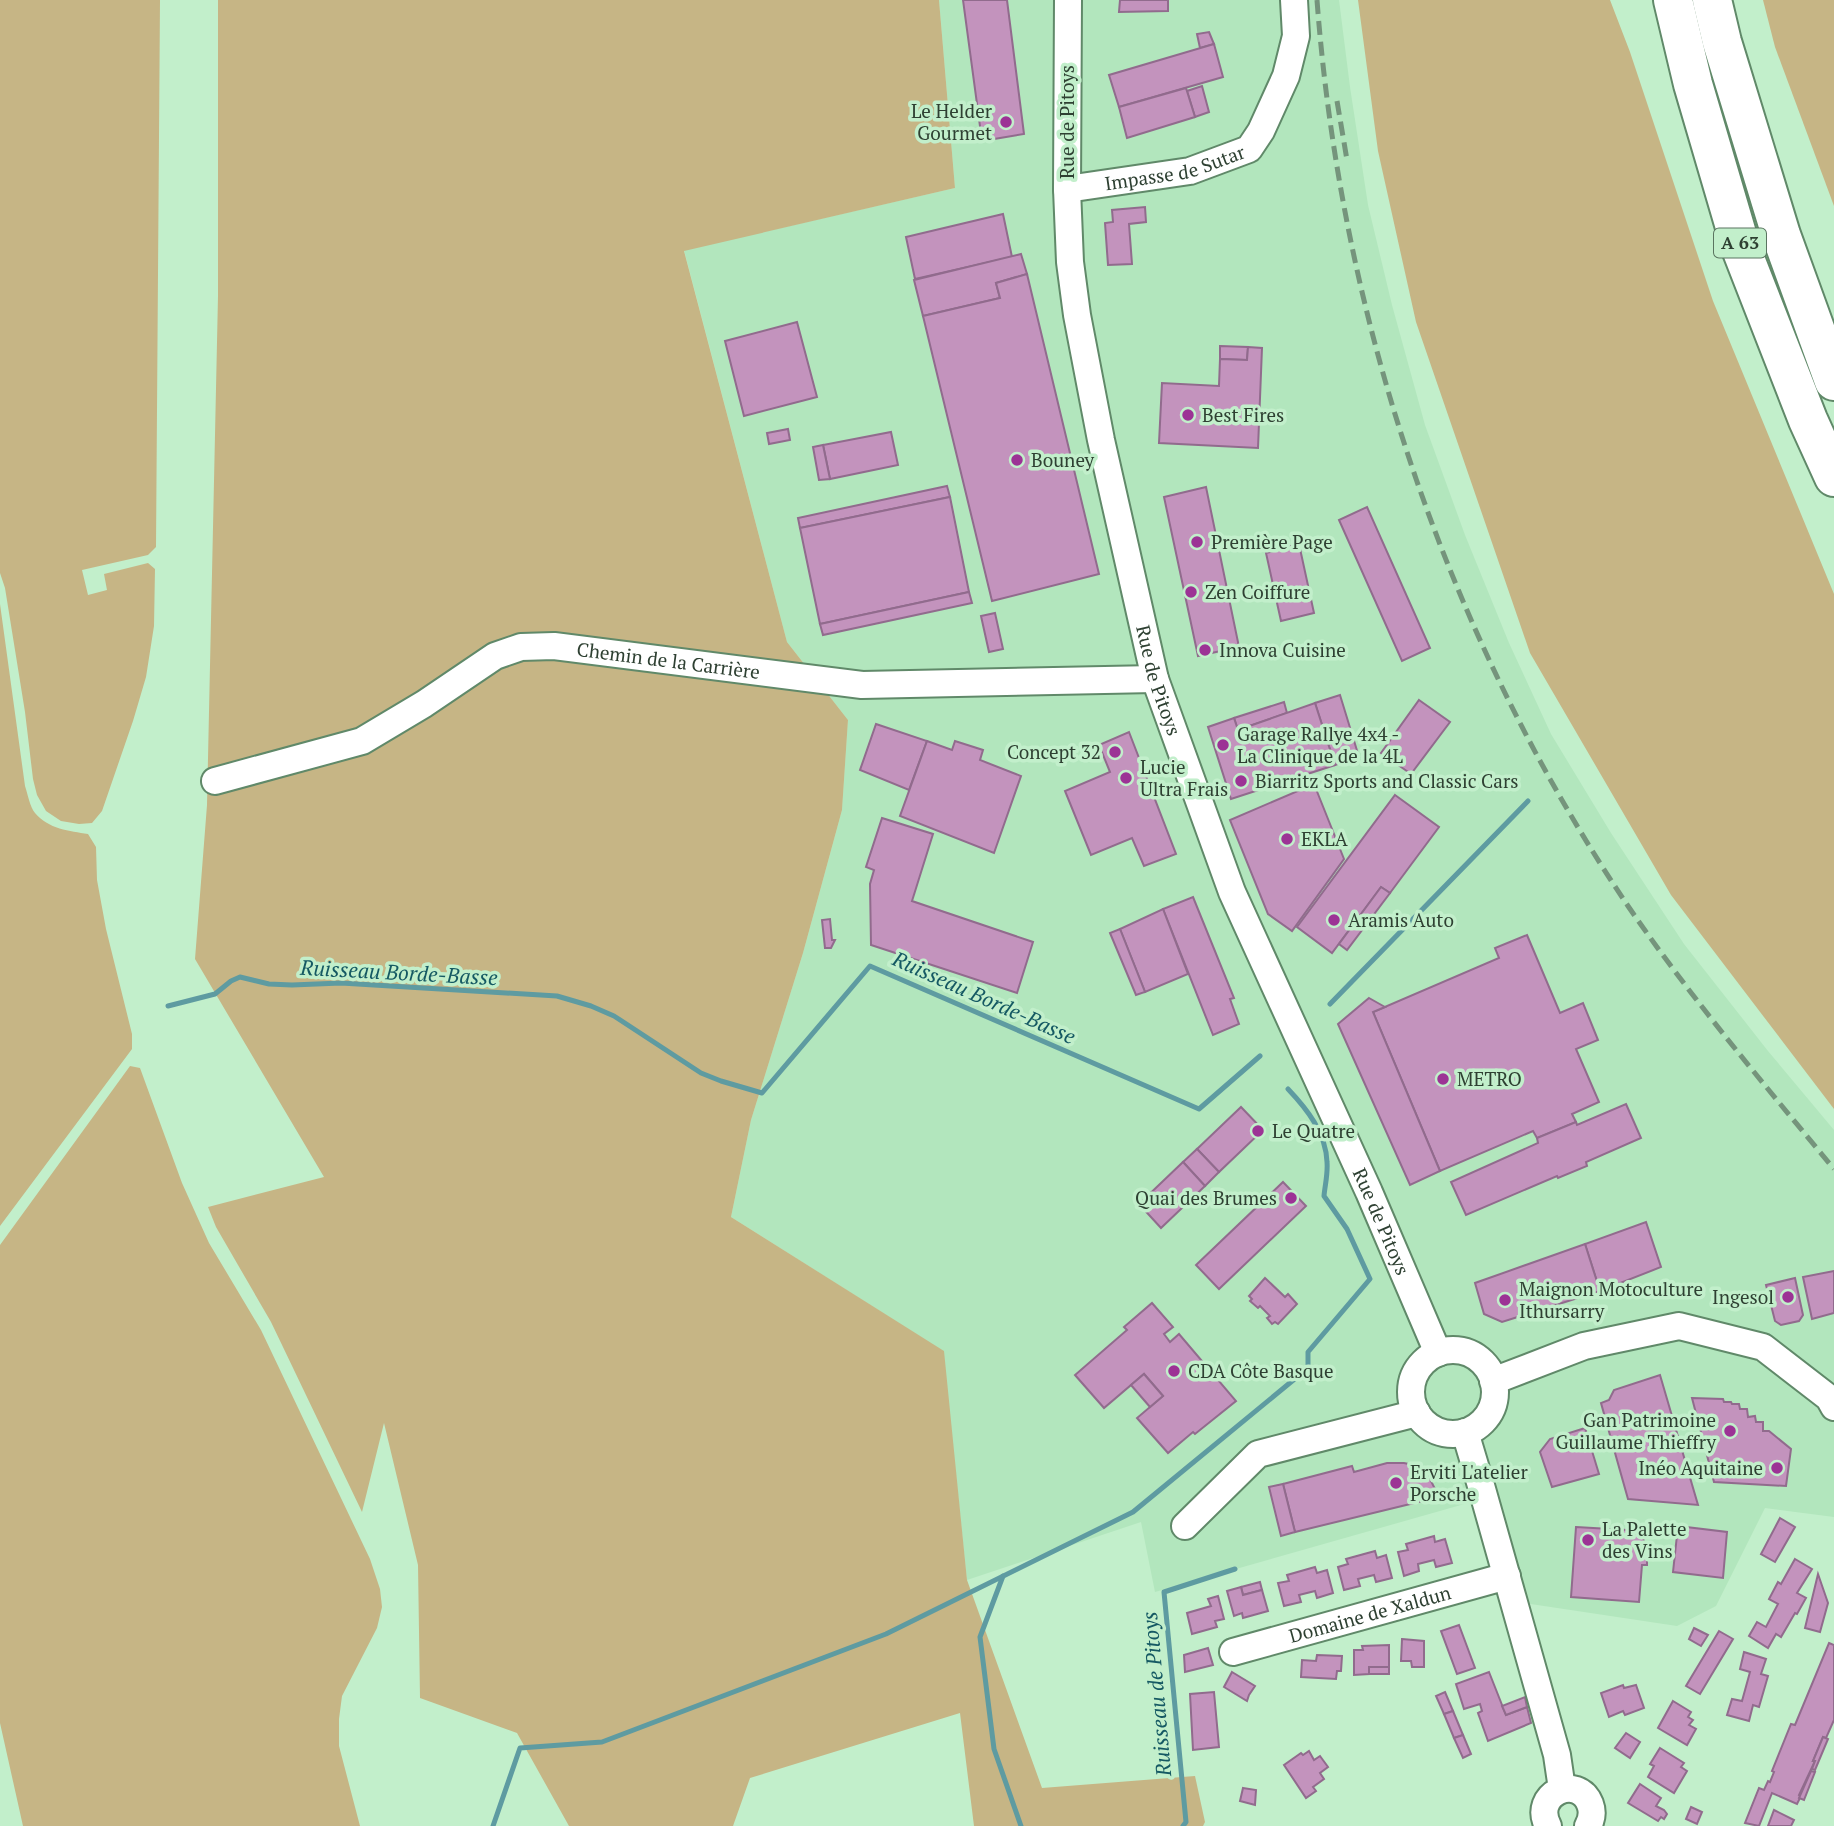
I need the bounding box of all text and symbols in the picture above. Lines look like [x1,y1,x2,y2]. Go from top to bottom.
street label: Rue de Pitoys [1054,65,1079,179]
place label: Le Helder Gourmet [911,98,993,145]
marker: Le Helder Gourmet [998,114,1014,130]
street label: Impasse de Sutar [1103,138,1249,195]
road number: A 63 [1714,229,1766,258]
place label: Best Fires [1202,402,1284,427]
marker: Best Fires [1180,407,1196,423]
place label: Bouney [1031,447,1095,472]
marker: Bouney [1009,452,1025,468]
place label: Première Page [1211,529,1333,554]
marker: Première Page [1189,534,1205,550]
place label: Zen Coiffure [1205,579,1310,604]
marker: Zen Coiffure [1183,584,1199,600]
street label: Rue de Pitoys [1131,623,1187,739]
street label: Chemin de la Carrière [575,636,761,684]
place label: Innova Cuisine [1219,637,1346,662]
marker: Innova Cuisine [1197,642,1213,658]
place label: Garage Rallye 4x4 - La Clinique de la 4L [1237,721,1404,768]
marker: Garage Rallye 4x4 - La Clinique de la 4L [1215,737,1231,753]
place label: Concept 32 [1007,739,1101,764]
marker: Concept 32 [1107,744,1123,760]
place label: Lucie Ultra Frais [1140,754,1228,801]
place label: Biarritz Sports and Classic Cars [1255,768,1518,793]
marker: Lucie Ultra Frais [1118,770,1134,786]
marker: Biarritz Sports and Classic Cars [1233,773,1249,789]
place label: EKLA [1301,826,1348,851]
marker: EKLA [1279,831,1295,847]
place label: Aramis Auto [1348,907,1454,932]
marker: Aramis Auto [1326,912,1342,928]
water label: Ruisseau Borde-Basse [888,944,1081,1050]
water label: Ruisseau Borde-Basse [299,953,499,991]
place label: METRO [1457,1066,1522,1091]
marker: METRO [1435,1071,1451,1087]
place label: Le Quatre [1272,1118,1355,1143]
marker: Le Quatre [1250,1123,1266,1139]
street label: Rue de Pitoys [1348,1164,1416,1278]
place label: Quai des Brumes [1135,1185,1277,1210]
marker: Quai des Brumes [1283,1190,1299,1206]
place label: Maignon Motoculture Ithursarry [1519,1276,1703,1323]
place label: Ingesol [1712,1284,1774,1309]
marker: Ingesol [1780,1289,1796,1305]
marker: Maignon Motoculture Ithursarry [1497,1292,1513,1308]
place label: CDA Côte Basque [1188,1358,1334,1383]
marker: CDA Côte Basque [1166,1363,1182,1379]
place label: Gan Patrimoine Guillaume Thieffry [1555,1407,1716,1454]
marker: Gan Patrimoine Guillaume Thieffry [1722,1423,1738,1439]
place label: Inéo Aquitaine [1638,1455,1763,1480]
place label: Erviti L'atelier Porsche [1410,1459,1528,1506]
marker: Inéo Aquitaine [1769,1460,1785,1476]
marker: Erviti L'atelier Porsche [1388,1475,1404,1491]
place label: La Palette des Vins [1602,1516,1686,1563]
marker: La Palette des Vins [1580,1532,1596,1548]
street label: Domaine de Xaldun [1286,1579,1453,1648]
water label: Ruisseau de Pitoys [1135,1610,1177,1779]

